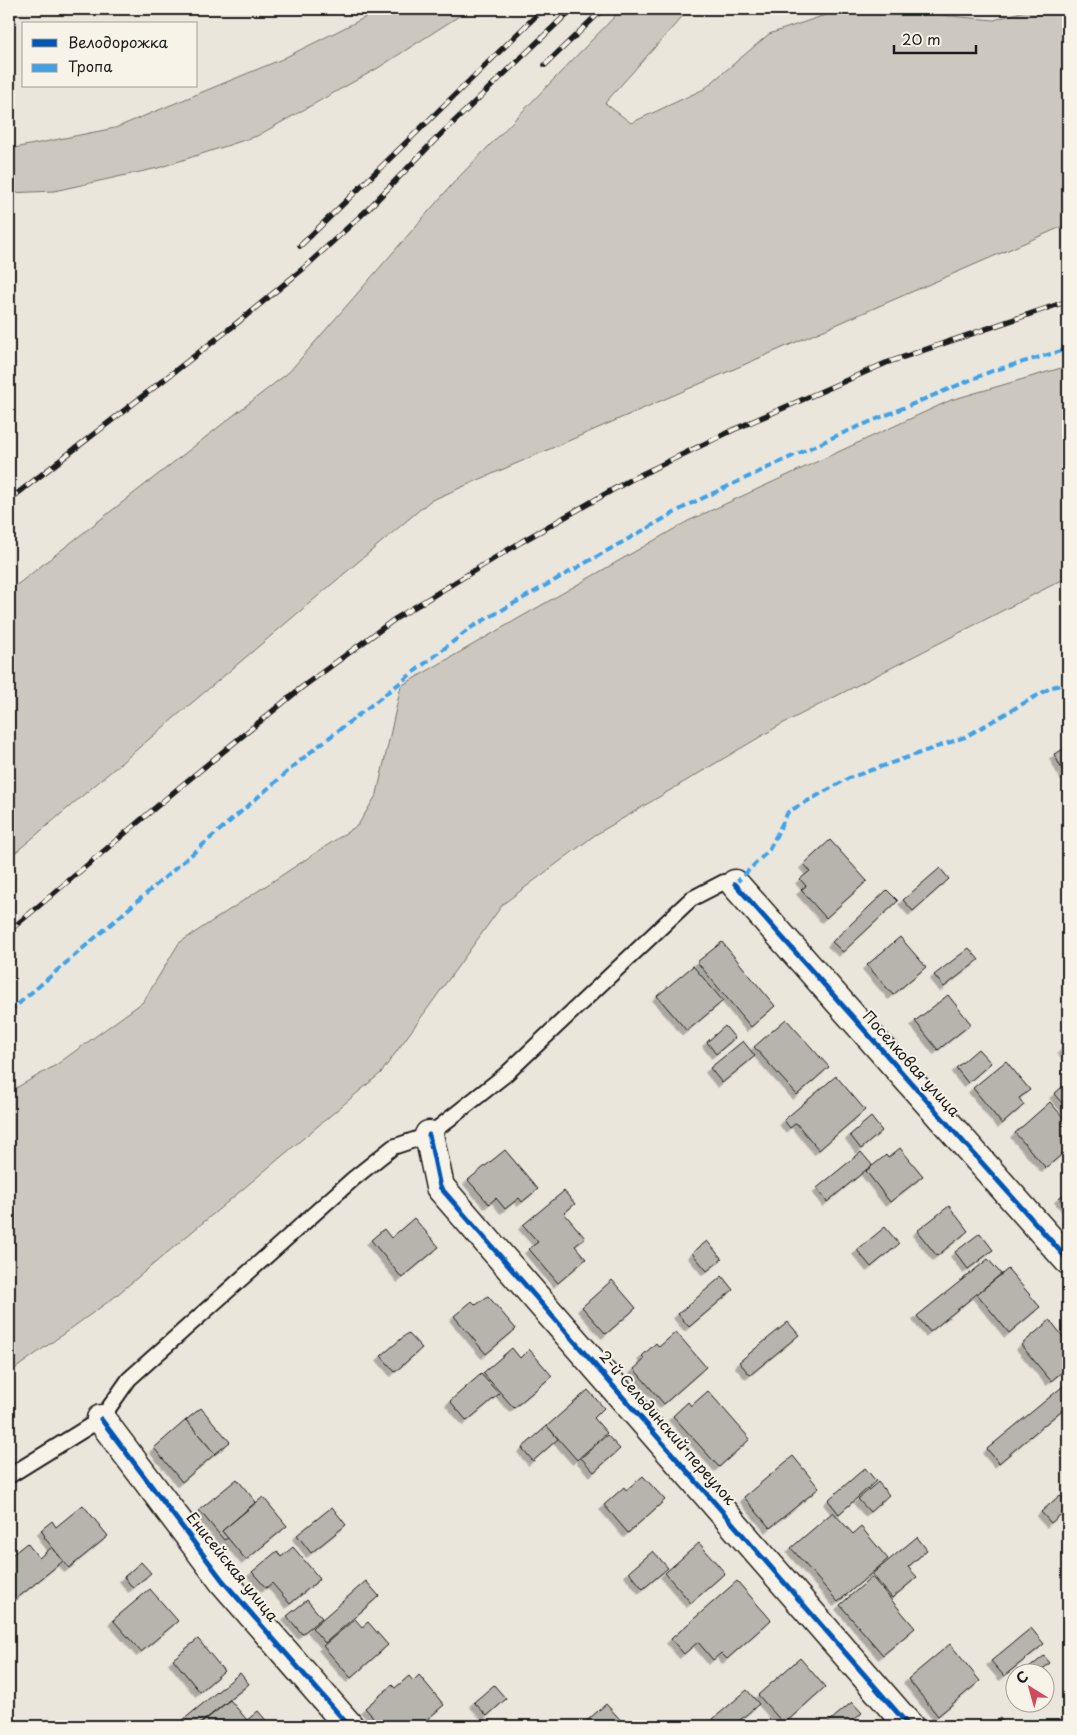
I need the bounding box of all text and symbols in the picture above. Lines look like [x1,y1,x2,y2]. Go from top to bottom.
legend [22,22,198,88]
scale bar [894,22,977,54]
text: 20 m [902,27,941,50]
text: Велодорожка [68,30,169,53]
text: Тропа [68,54,113,77]
street label: Поселковая улица [858,1005,967,1122]
street label: 2-й Сельдинский переулок [594,1345,742,1509]
street label: Енисейская улица [182,1506,285,1626]
north arrow [1004,1662,1054,1712]
text: С [1011,1666,1032,1689]

